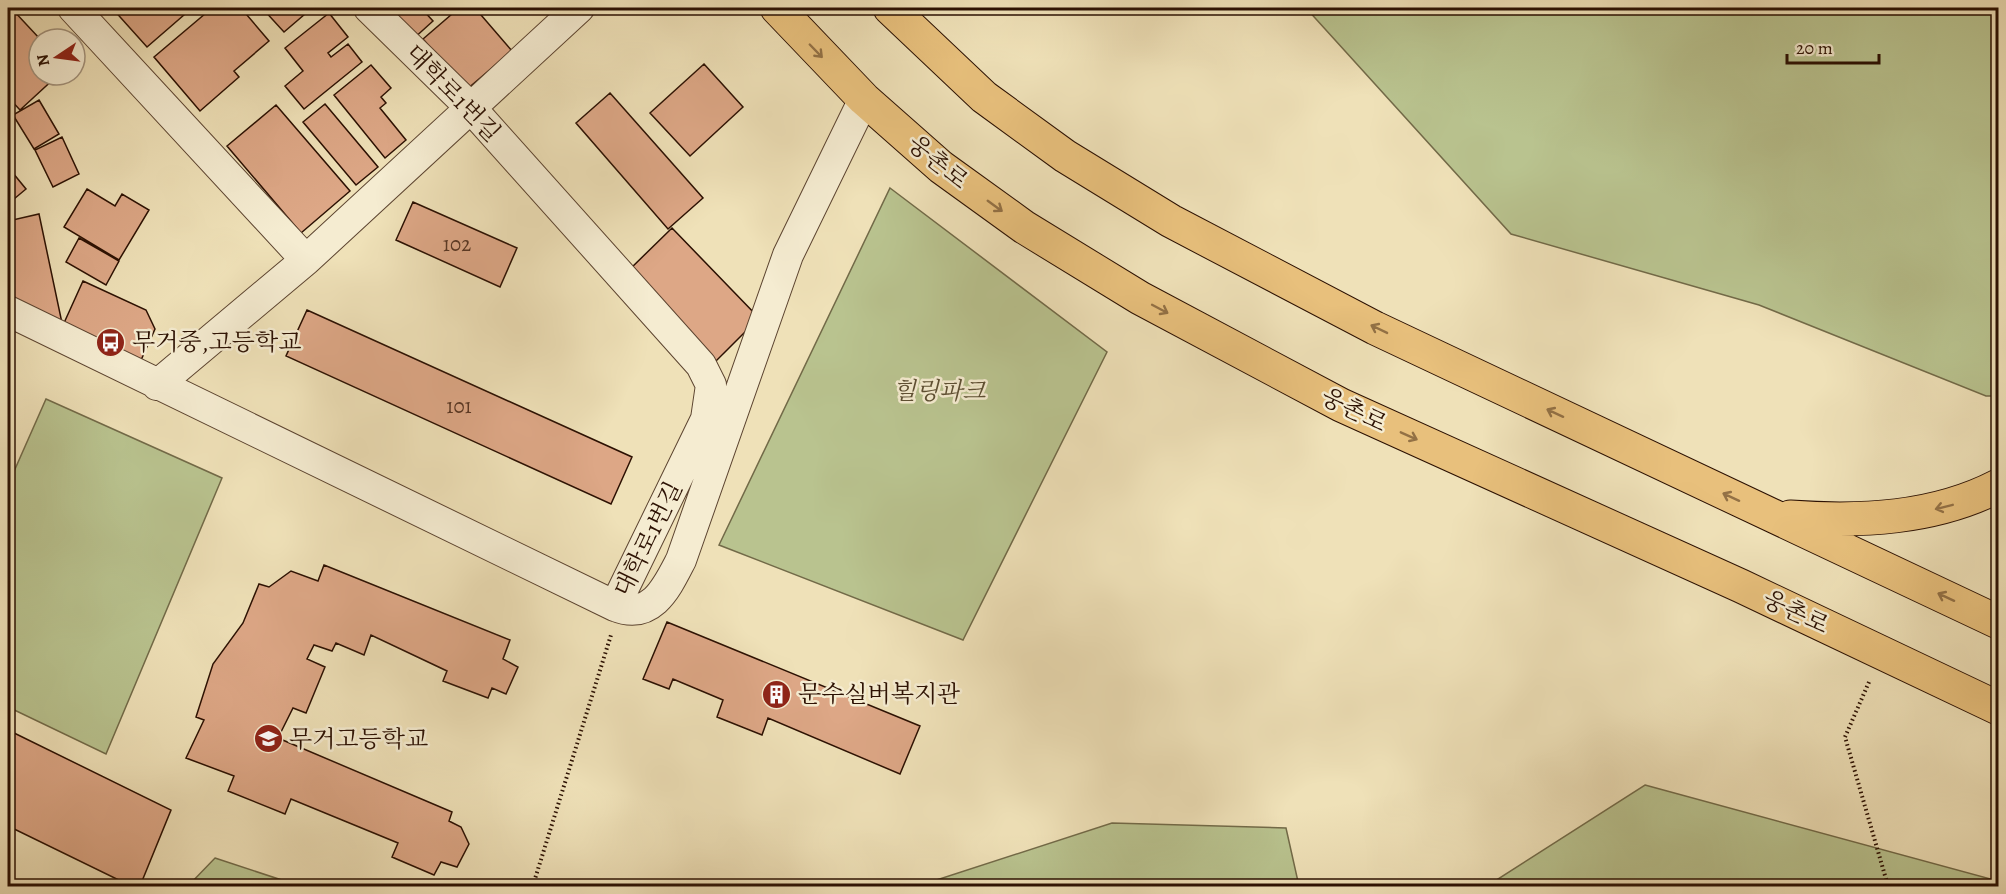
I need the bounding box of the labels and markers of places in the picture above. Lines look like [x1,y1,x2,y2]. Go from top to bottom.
bus stop icon: 무거중,고등학교 [95,326,127,358]
place label: 무거중,고등학교 [132,326,301,358]
building icon: 문수실버복지관 [761,678,793,710]
place label: 문수실버복지관 [798,678,960,710]
school or university icon: 무거고등학교 [252,723,284,755]
place label: 무거고등학교 [289,723,428,755]

